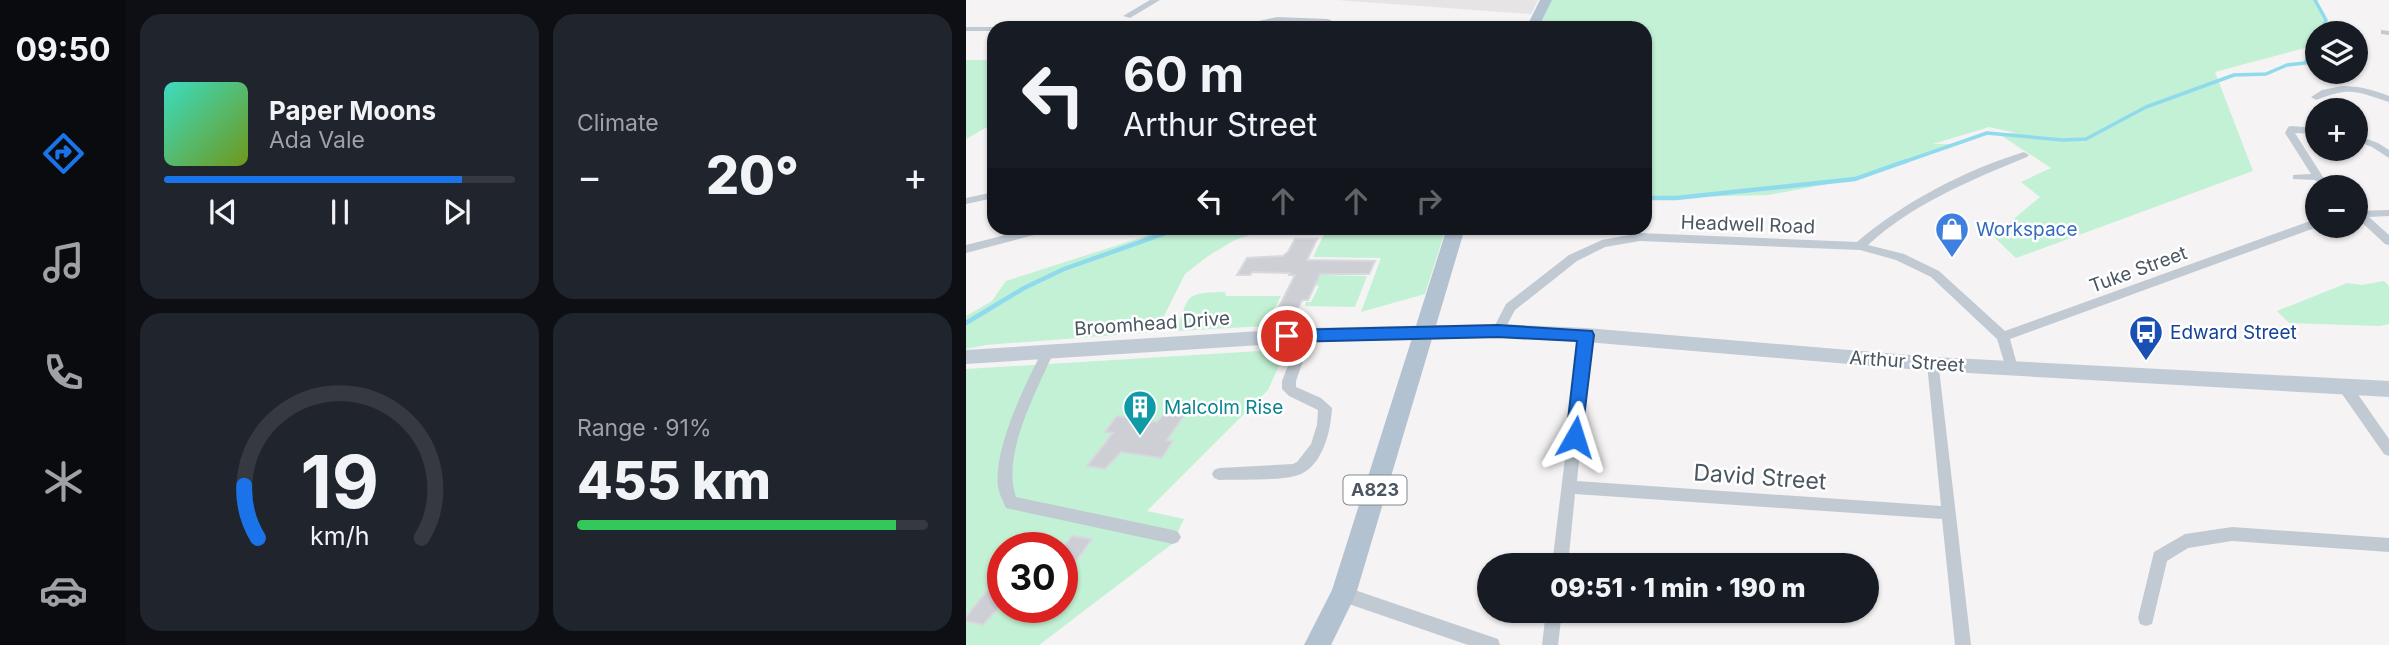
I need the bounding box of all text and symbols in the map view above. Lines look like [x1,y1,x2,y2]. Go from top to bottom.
map controls [2305,21,2368,238]
button: layers [2305,21,2368,84]
text: 09:50 [15,30,111,69]
text: 60 m [1123,45,1244,104]
icon: left [1008,49,1099,140]
text: Paper Moons [269,95,436,126]
button: + [2305,98,2368,161]
text: Arthur Street [1123,105,1317,144]
text: Climate [577,109,659,137]
text: Ada Vale [269,126,365,154]
icon: directions [39,129,88,178]
text: 20° [706,144,799,207]
text: − [577,153,602,199]
text: + [903,153,928,199]
button: − [2305,175,2368,238]
icon: left [1191,182,1229,220]
icon: ahead [1264,182,1302,220]
icon: ahead [1337,182,1375,220]
icon: right [1410,182,1448,220]
icon: previous [204,193,242,231]
icon: pause [321,193,359,231]
icon: next [438,193,476,231]
shop icon: Workspace [1933,210,1971,259]
street label: Headwell Road [1680,211,1816,238]
place label: Workspace [1976,218,2077,241]
icon: music [39,238,88,287]
street label: Tuke Street [2086,241,2190,298]
pin [1257,306,1317,366]
street label: Broomhead Drive [1073,307,1231,340]
bus stop icon: Edward Street [2127,313,2165,362]
icon: arrive [1268,317,1306,355]
place label: Edward Street [2170,321,2297,344]
street label: Arthur Street [1849,346,1965,377]
icon: phone [39,348,88,397]
building icon: Malcolm Rise [1121,388,1159,437]
place label: Malcolm Rise [1164,396,1283,419]
position arrow [1538,400,1612,474]
text: Range · 91% [577,414,711,442]
text: 19 [300,437,379,526]
text: 455 km [577,449,771,512]
icon: climate [39,457,88,506]
street label: David Street [1693,458,1828,496]
road number: A823 [1344,476,1406,504]
text: km/h [310,521,369,551]
speed limit sign: 30 [987,532,1078,623]
icon: car [39,566,88,615]
text: 09:51 · 1 min · 190 m [1550,572,1806,603]

